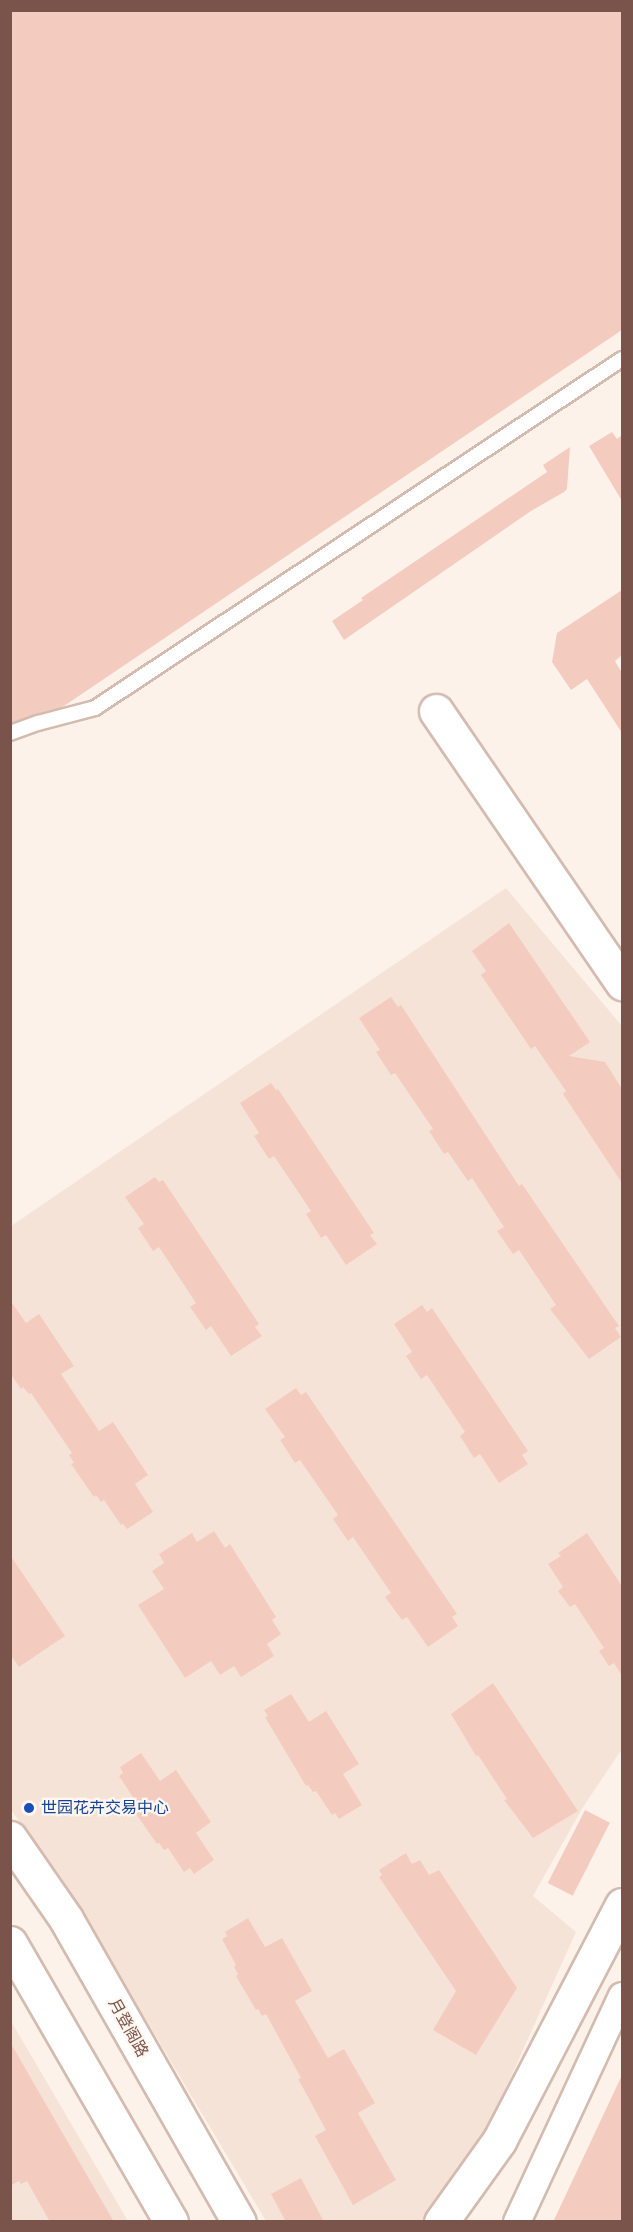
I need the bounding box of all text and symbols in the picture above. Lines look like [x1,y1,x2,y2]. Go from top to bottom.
place label: 世园花卉交易中心 [41,1798,169,1818]
marker: 世园花卉交易中心 [22,1801,36,1815]
street label: 月登阁路 [104,1995,152,2061]

